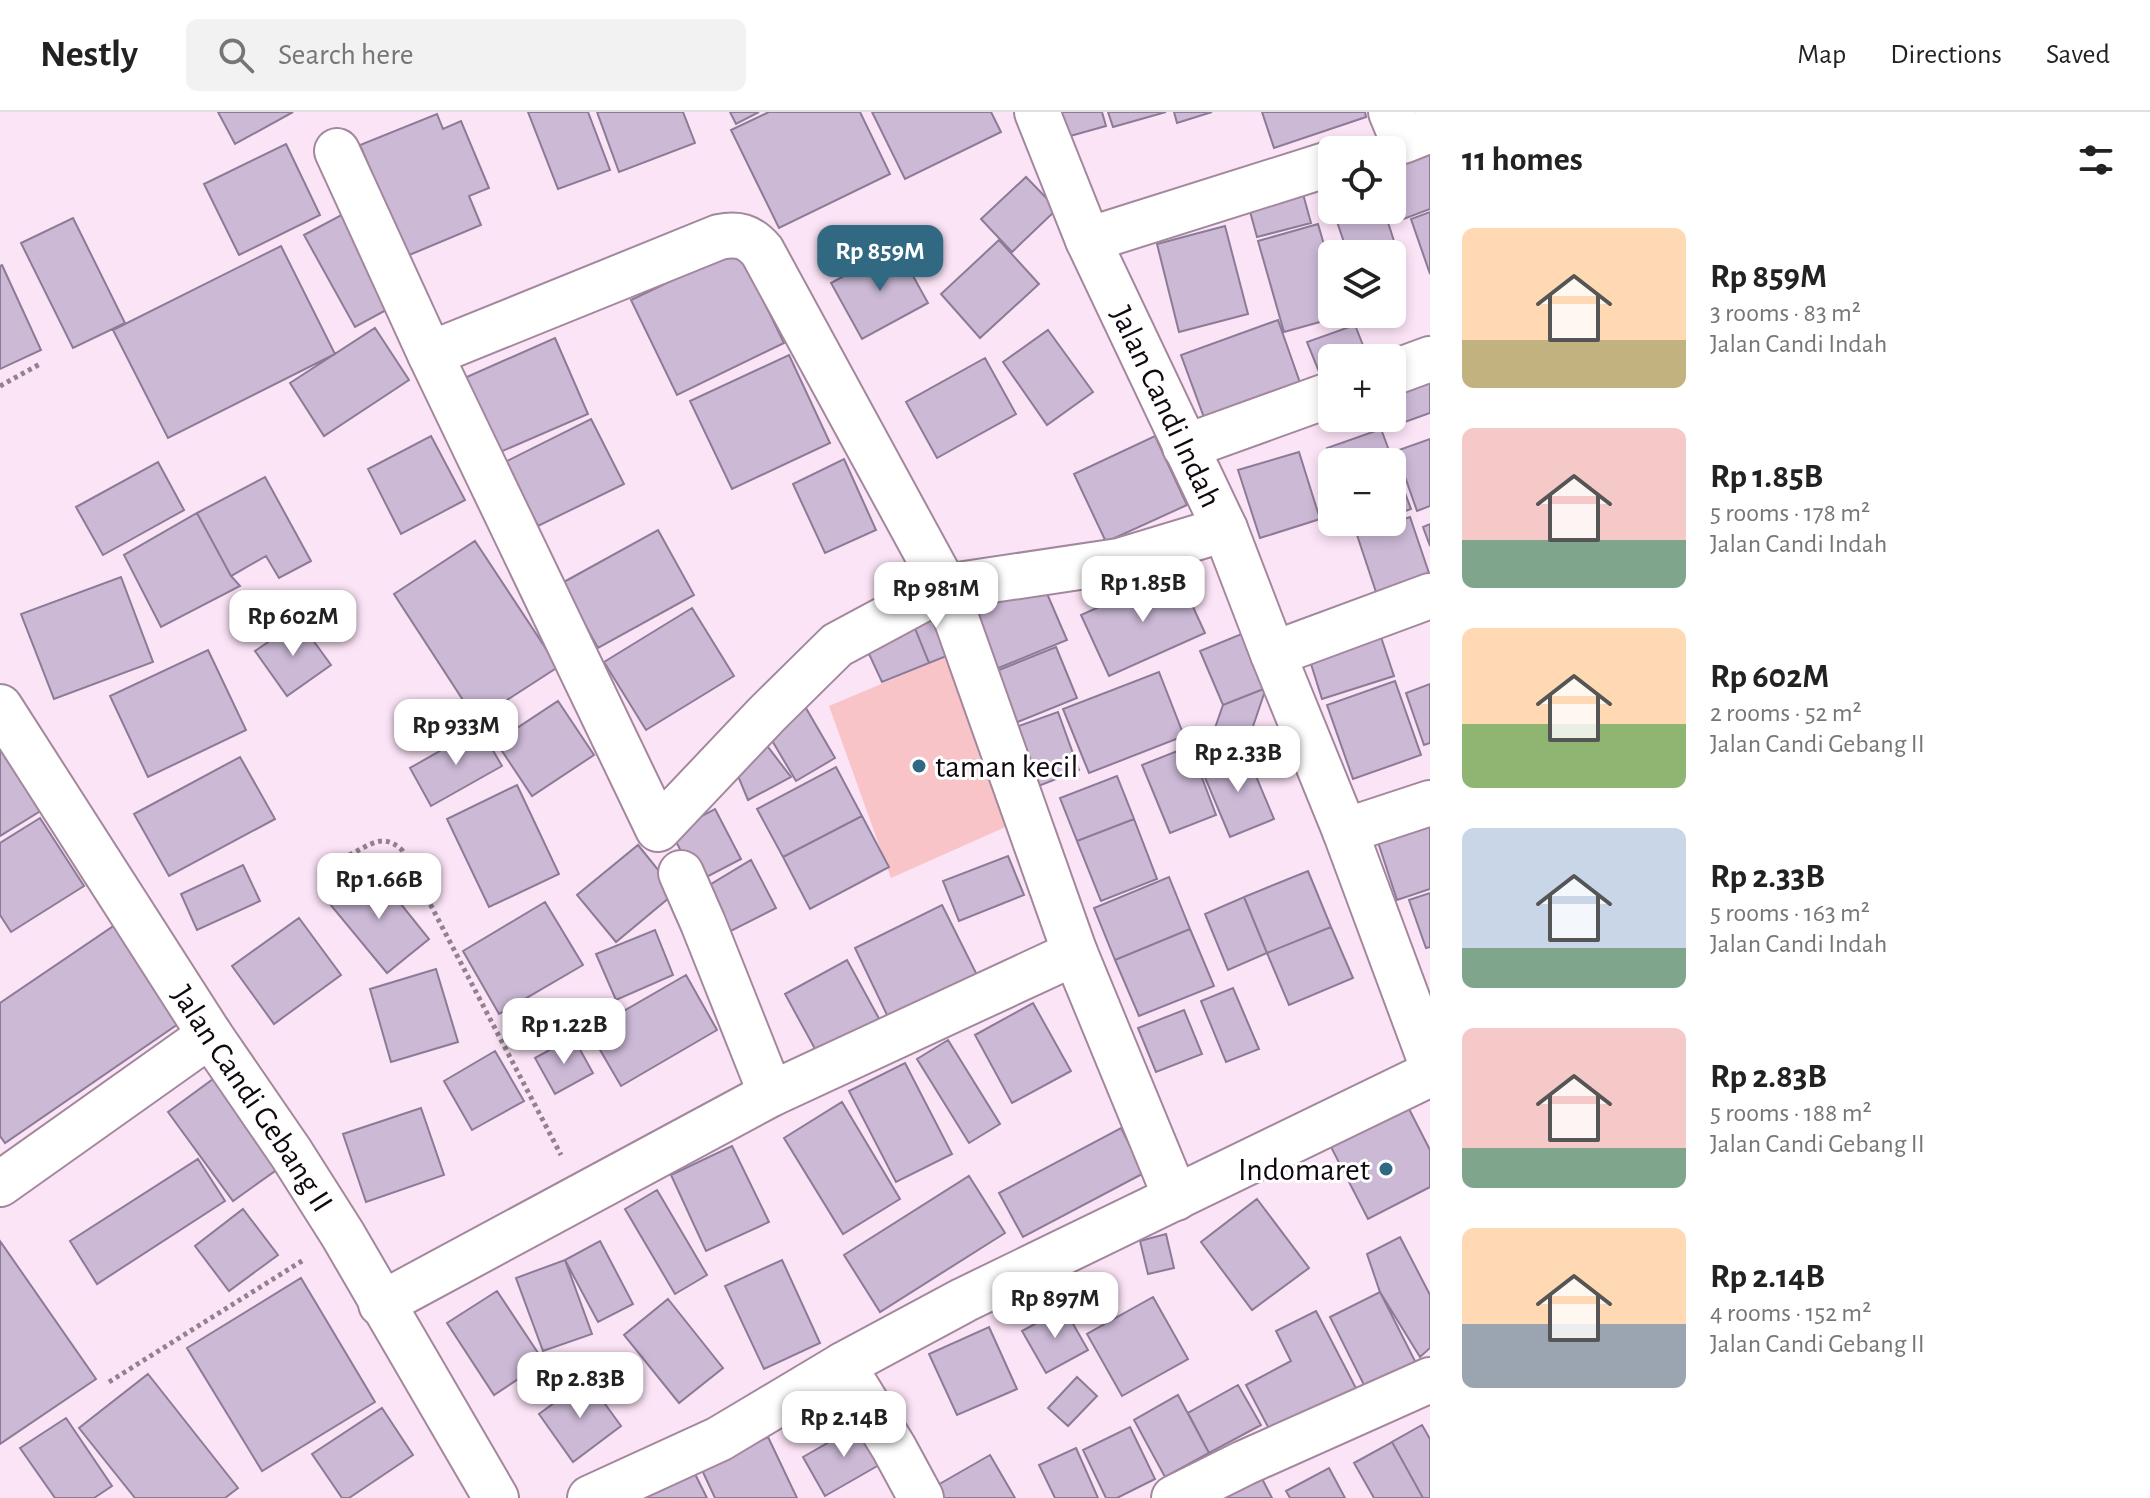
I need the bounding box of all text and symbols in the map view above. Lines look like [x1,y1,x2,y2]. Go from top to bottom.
search box [186,19,746,91]
icon: search [214,33,258,77]
text: Nestly [40,36,138,74]
text: Search here [278,40,414,70]
text: Map [1797,41,1846,69]
text: Directions [1890,41,2002,69]
text: Saved [2046,41,2110,69]
map controls [1318,136,1406,536]
button: locate [1318,136,1406,224]
icon: filters [2074,138,2118,182]
text: 11 homes [1462,143,1583,177]
pin: Rp 859M [806,225,954,293]
text: Rp 859M [835,238,925,264]
button: layers [1318,240,1406,328]
icon: home [1526,260,1622,356]
text: Rp 859M [1710,260,1827,294]
text: 3 rooms · 83 m² [1710,300,1861,326]
street label: Jalan Candi Indah [1105,301,1227,512]
text: Jalan Candi Indah [1710,331,1887,357]
button: + [1318,344,1406,432]
button: − [1318,448,1406,536]
icon: home [1526,460,1622,556]
text: Rp 1.85B [1710,460,1823,494]
text: 5 rooms · 178 m² [1710,500,1870,526]
text: Jalan Candi Indah [1710,531,1887,557]
pin: Rp 1.85B [1060,556,1226,624]
pin: Rp 981M [862,562,1010,630]
text: Rp 1.85B [1100,569,1186,595]
text: Rp 981M [892,575,980,601]
pin: Rp 602M [219,590,367,658]
text: Rp 602M [247,603,339,629]
icon: home [1526,660,1622,756]
text: Rp 602M [1710,660,1829,694]
pin: Rp 933M [382,699,530,767]
text: 2 rooms · 52 m² [1710,700,1862,726]
text: Rp 933M [412,712,500,738]
pin: Rp 2.33B [1155,726,1321,794]
text: Jalan Candi Gebang II [1710,731,1925,757]
text: Rp 2.33B [1194,739,1282,765]
place label: taman kecil [935,751,1078,783]
marker: taman kecil [910,757,928,775]
pin: Rp 1.66B [296,853,462,921]
icon: home [1526,860,1622,956]
text: Rp 2.33B [1710,860,1825,894]
text: Rp 1.66B [335,866,423,892]
text: 5 rooms · 163 m² [1710,900,1870,926]
text: Jalan Candi Indah [1710,931,1887,957]
street label: Jalan Candi Gebang II [166,980,339,1217]
pin: Rp 1.22B [481,998,647,1066]
text: Rp 1.22B [520,1011,608,1037]
icon: home [1526,1060,1622,1156]
text: Rp 2.83B [1710,1060,1827,1094]
text: 5 rooms · 188 m² [1710,1100,1872,1126]
text: Jalan Candi Gebang II [1710,1131,1925,1157]
place label: Indomaret [1238,1154,1370,1186]
marker: Indomaret [1377,1160,1395,1178]
icon: home [1526,1260,1622,1356]
text: Rp 2.14B [1710,1260,1825,1294]
pin: Rp 897M [981,1272,1129,1340]
text: Rp 897M [1010,1285,1100,1311]
text: 4 rooms · 152 m² [1710,1300,1871,1326]
text: Jalan Candi Gebang II [1710,1331,1925,1357]
pin: Rp 2.83B [497,1352,663,1420]
text: Rp 2.83B [535,1365,625,1391]
pin: Rp 2.14B [761,1391,927,1459]
text: Rp 2.14B [800,1404,888,1430]

